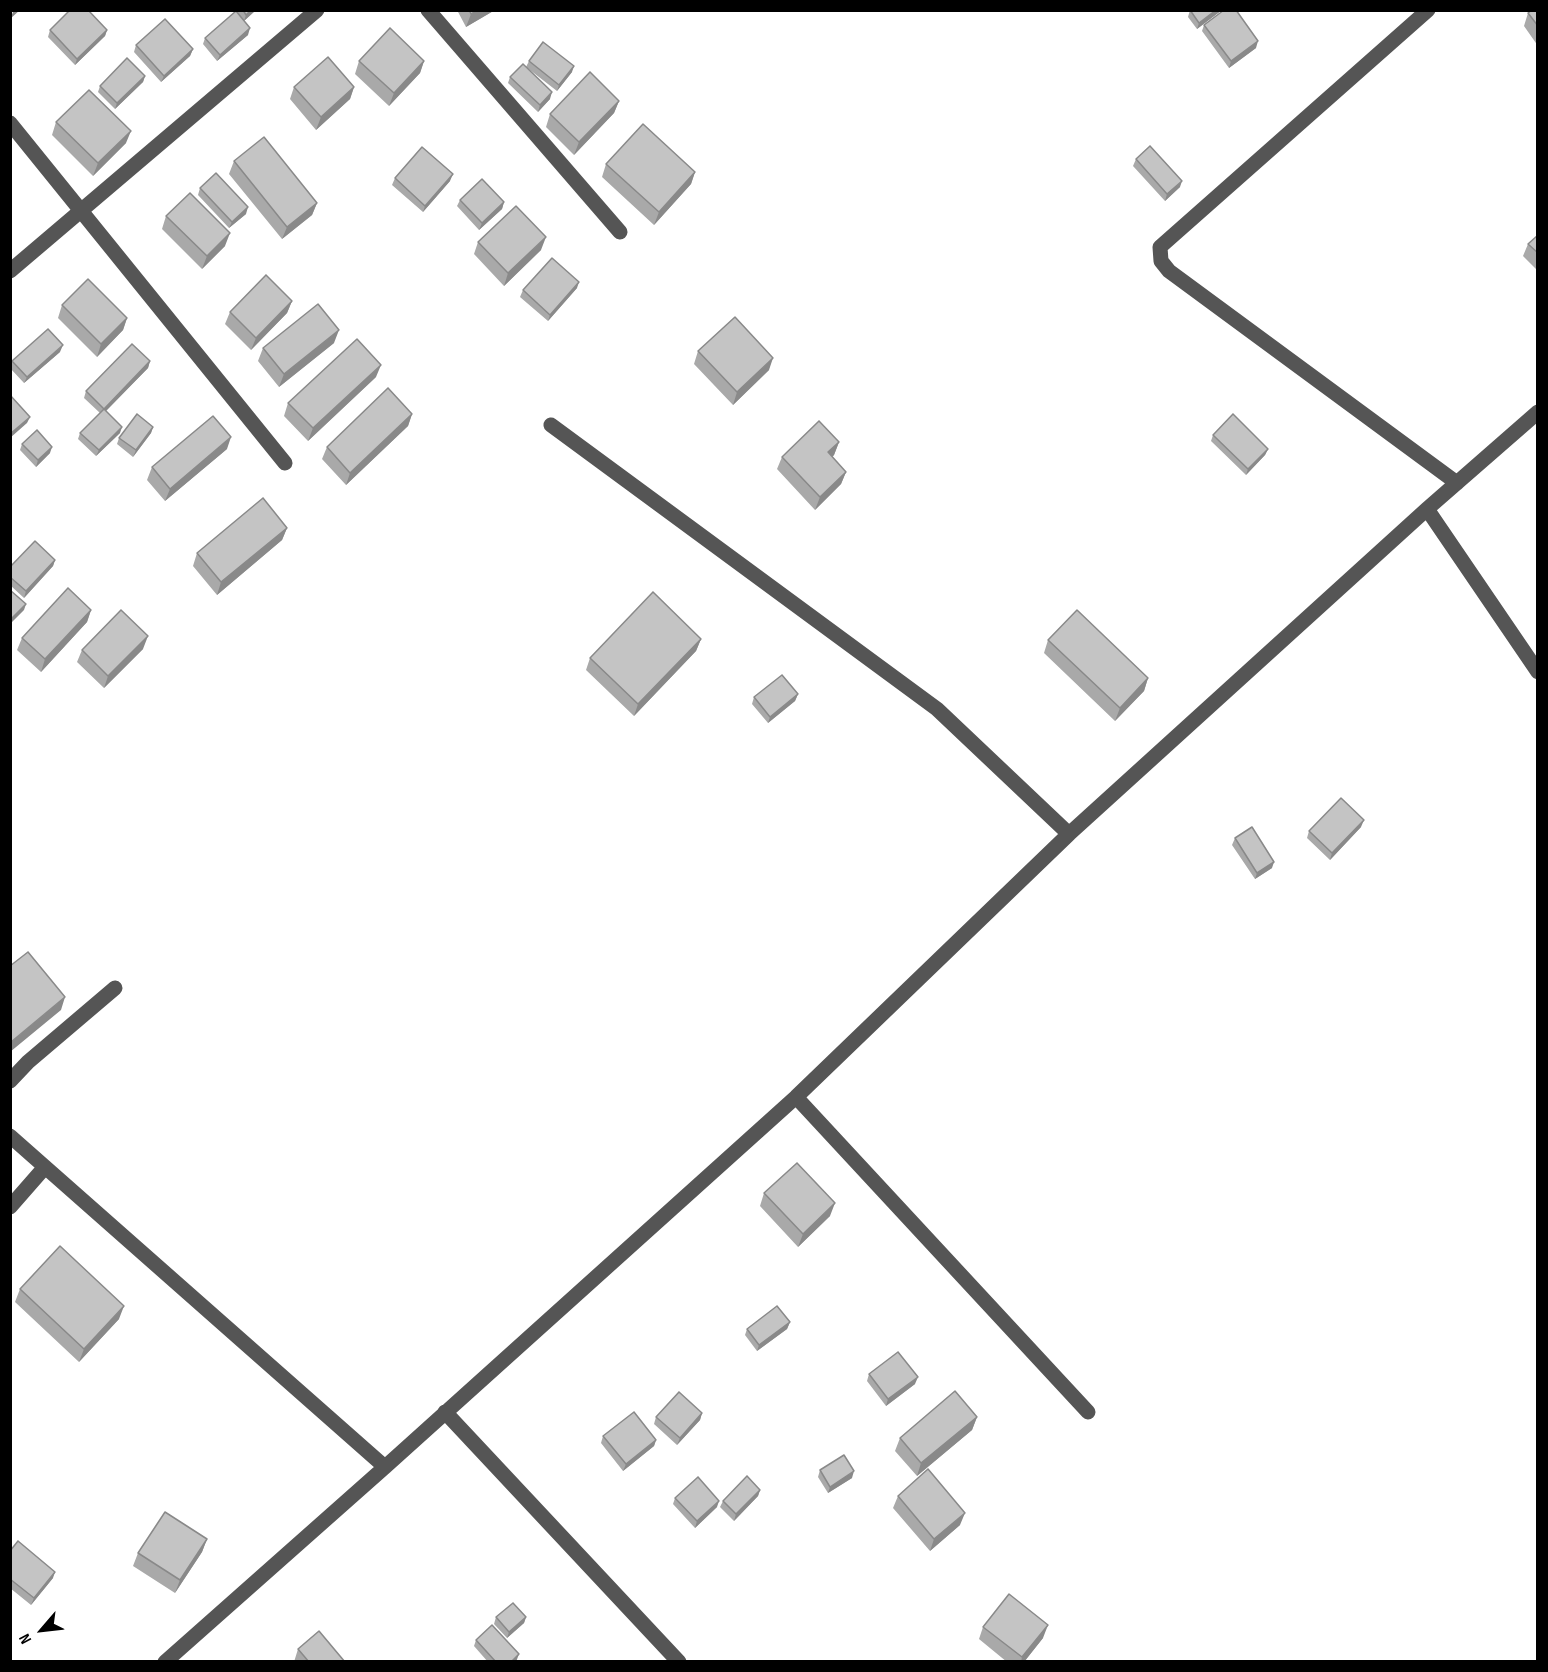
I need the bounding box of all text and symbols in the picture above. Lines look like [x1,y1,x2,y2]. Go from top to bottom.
north arrow [12,1600,72,1660]
text: N [15,1630,36,1647]

